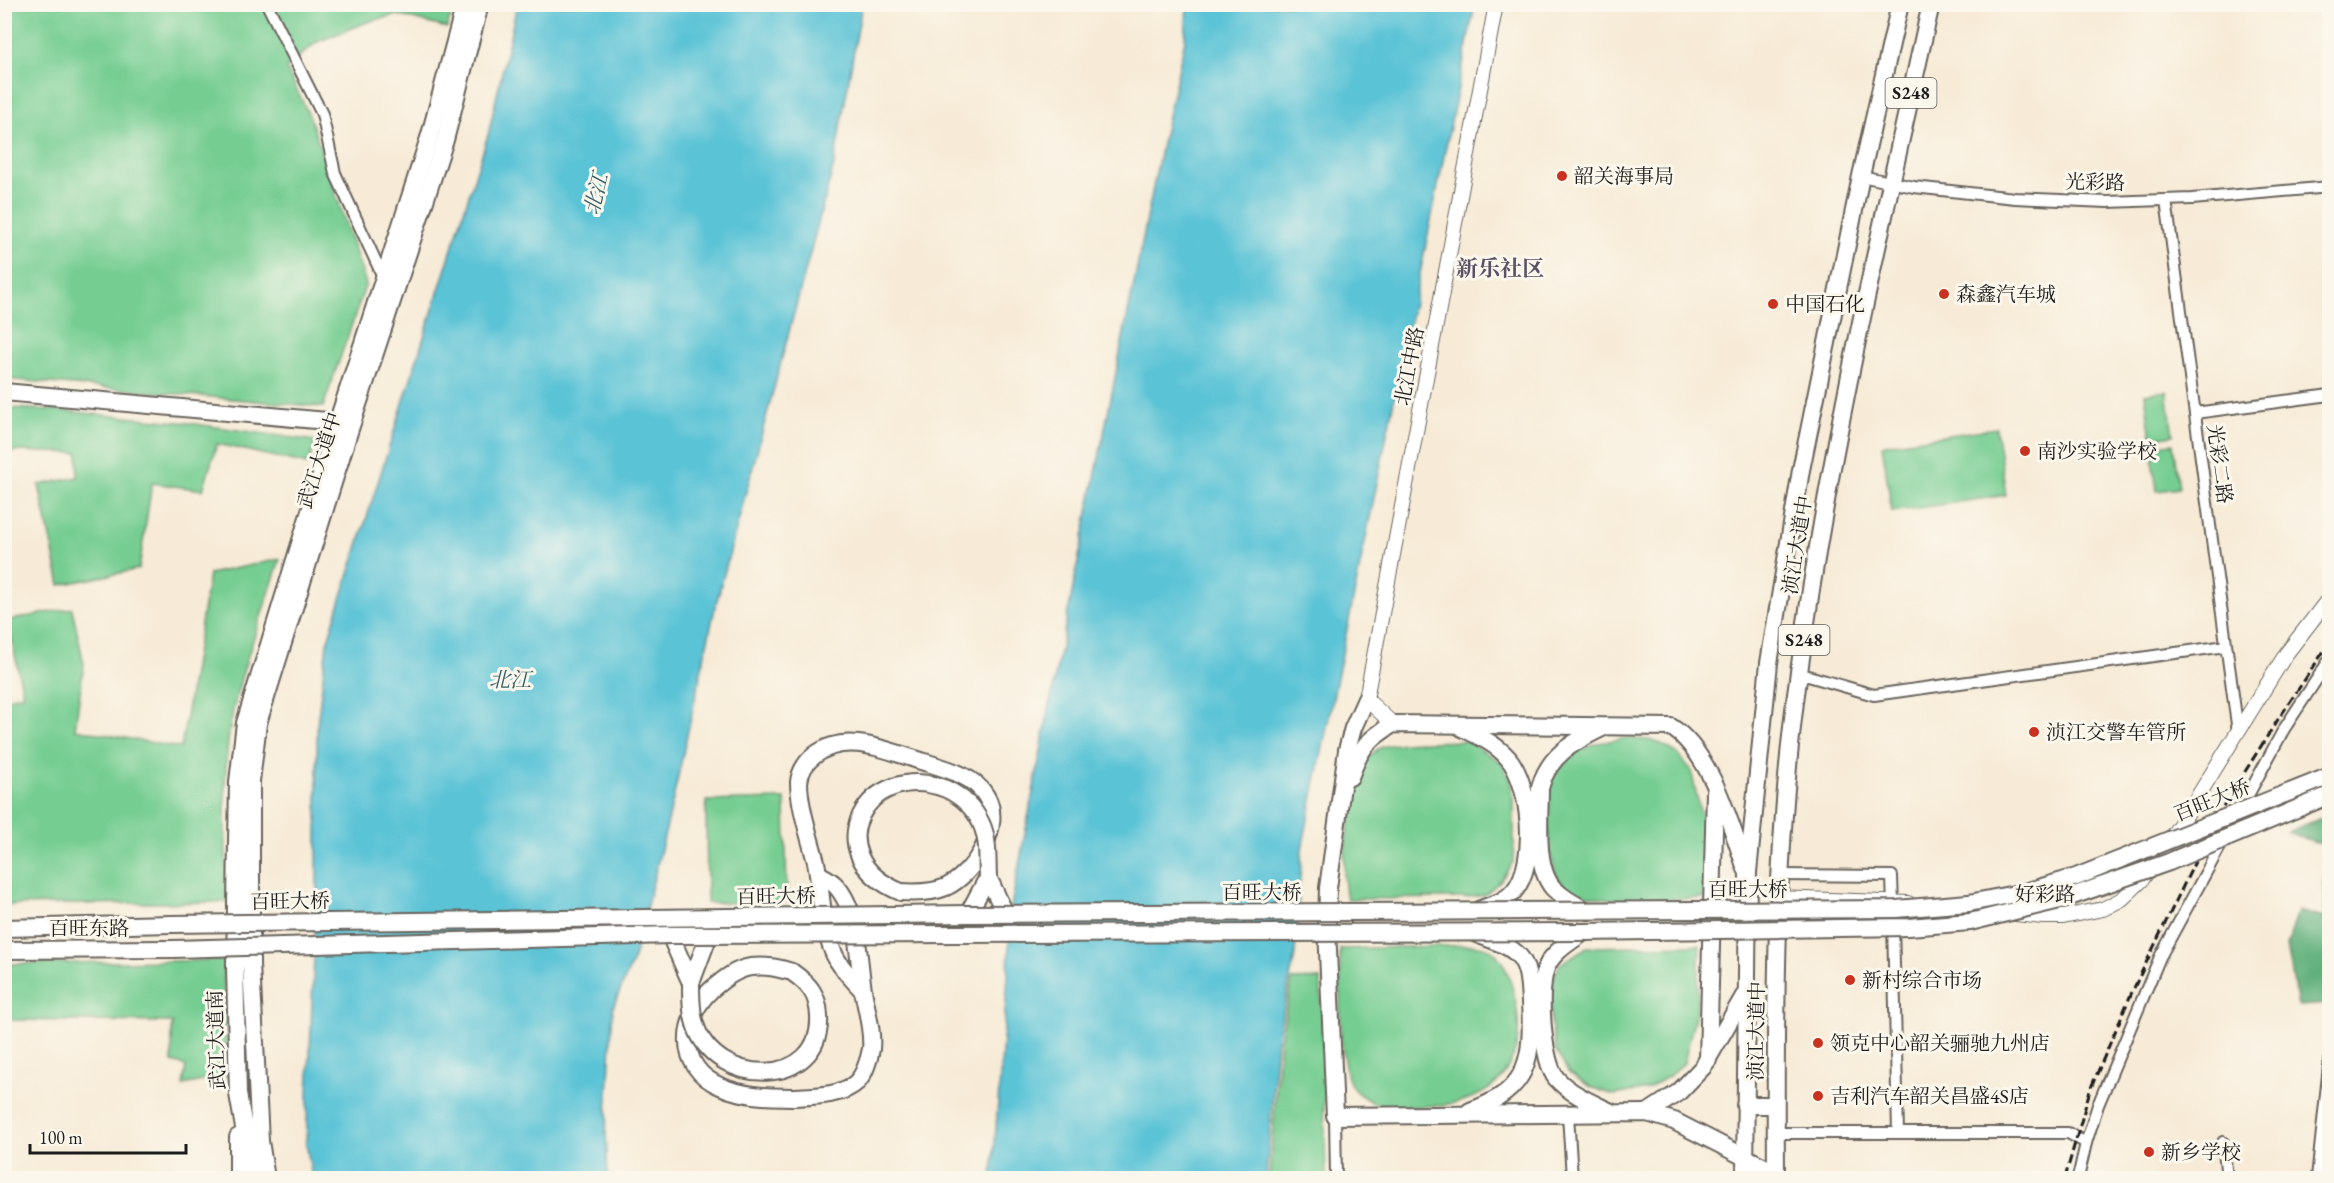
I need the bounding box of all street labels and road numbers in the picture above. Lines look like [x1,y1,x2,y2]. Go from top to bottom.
road number: S248 [1886,78,1936,108]
street label: 光彩路 [2065,168,2125,196]
street label: 北江中路 [1389,324,1429,408]
street label: 武江大道中 [291,408,347,512]
street label: 光彩二路 [2202,423,2238,505]
street label: 浈江大道中 [1776,494,1818,596]
road number: S248 [1778,625,1830,655]
street label: 百旺大桥 [2170,773,2254,827]
street label: 百旺大桥 [1708,876,1788,902]
street label: 百旺大桥 [1222,879,1302,905]
street label: 好彩路 [2015,881,2075,907]
street label: 百旺大桥 [736,882,816,910]
street label: 百旺大桥 [250,887,330,915]
street label: 百旺东路 [49,915,129,941]
street label: 浈江大道中 [1742,981,1770,1081]
street label: 武江大道南 [201,990,231,1090]

